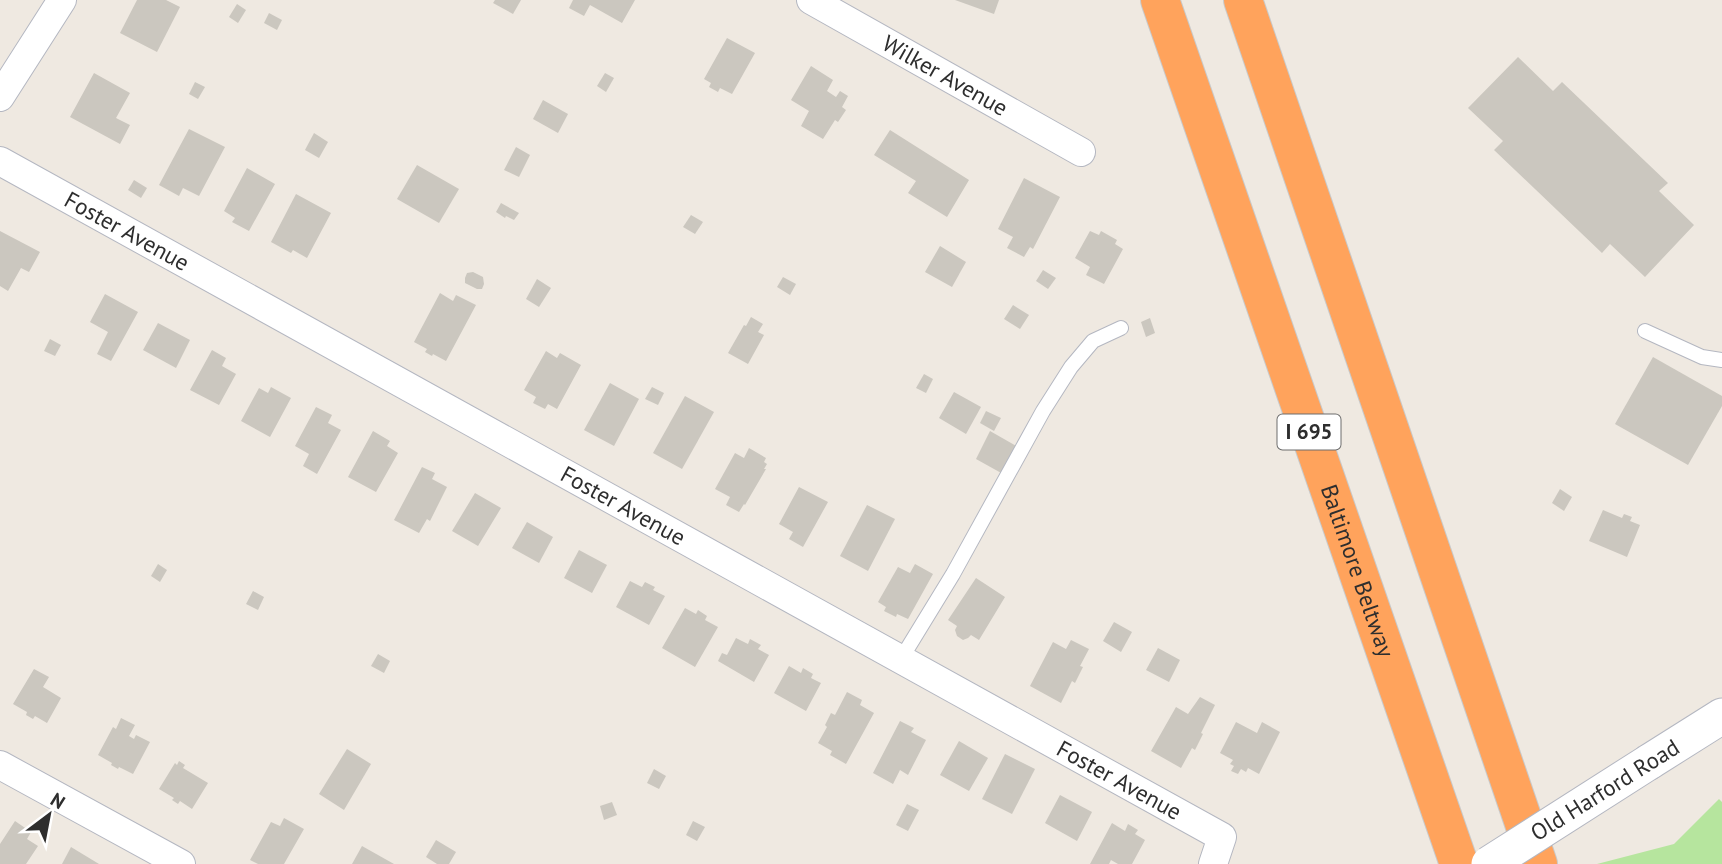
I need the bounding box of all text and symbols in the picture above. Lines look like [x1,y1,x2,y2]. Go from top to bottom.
street label: Wilker Avenue [878,28,1013,122]
street label: Foster Avenue [60,185,195,277]
road number: I 695 [1278,414,1340,450]
street label: Foster Avenue [556,459,691,551]
street label: Baltimore Beltway [1315,480,1401,661]
street label: Old Harford Road [1525,732,1685,847]
street label: Foster Avenue [1052,734,1187,826]
north arrow [14,780,84,850]
text: N [46,787,70,814]

